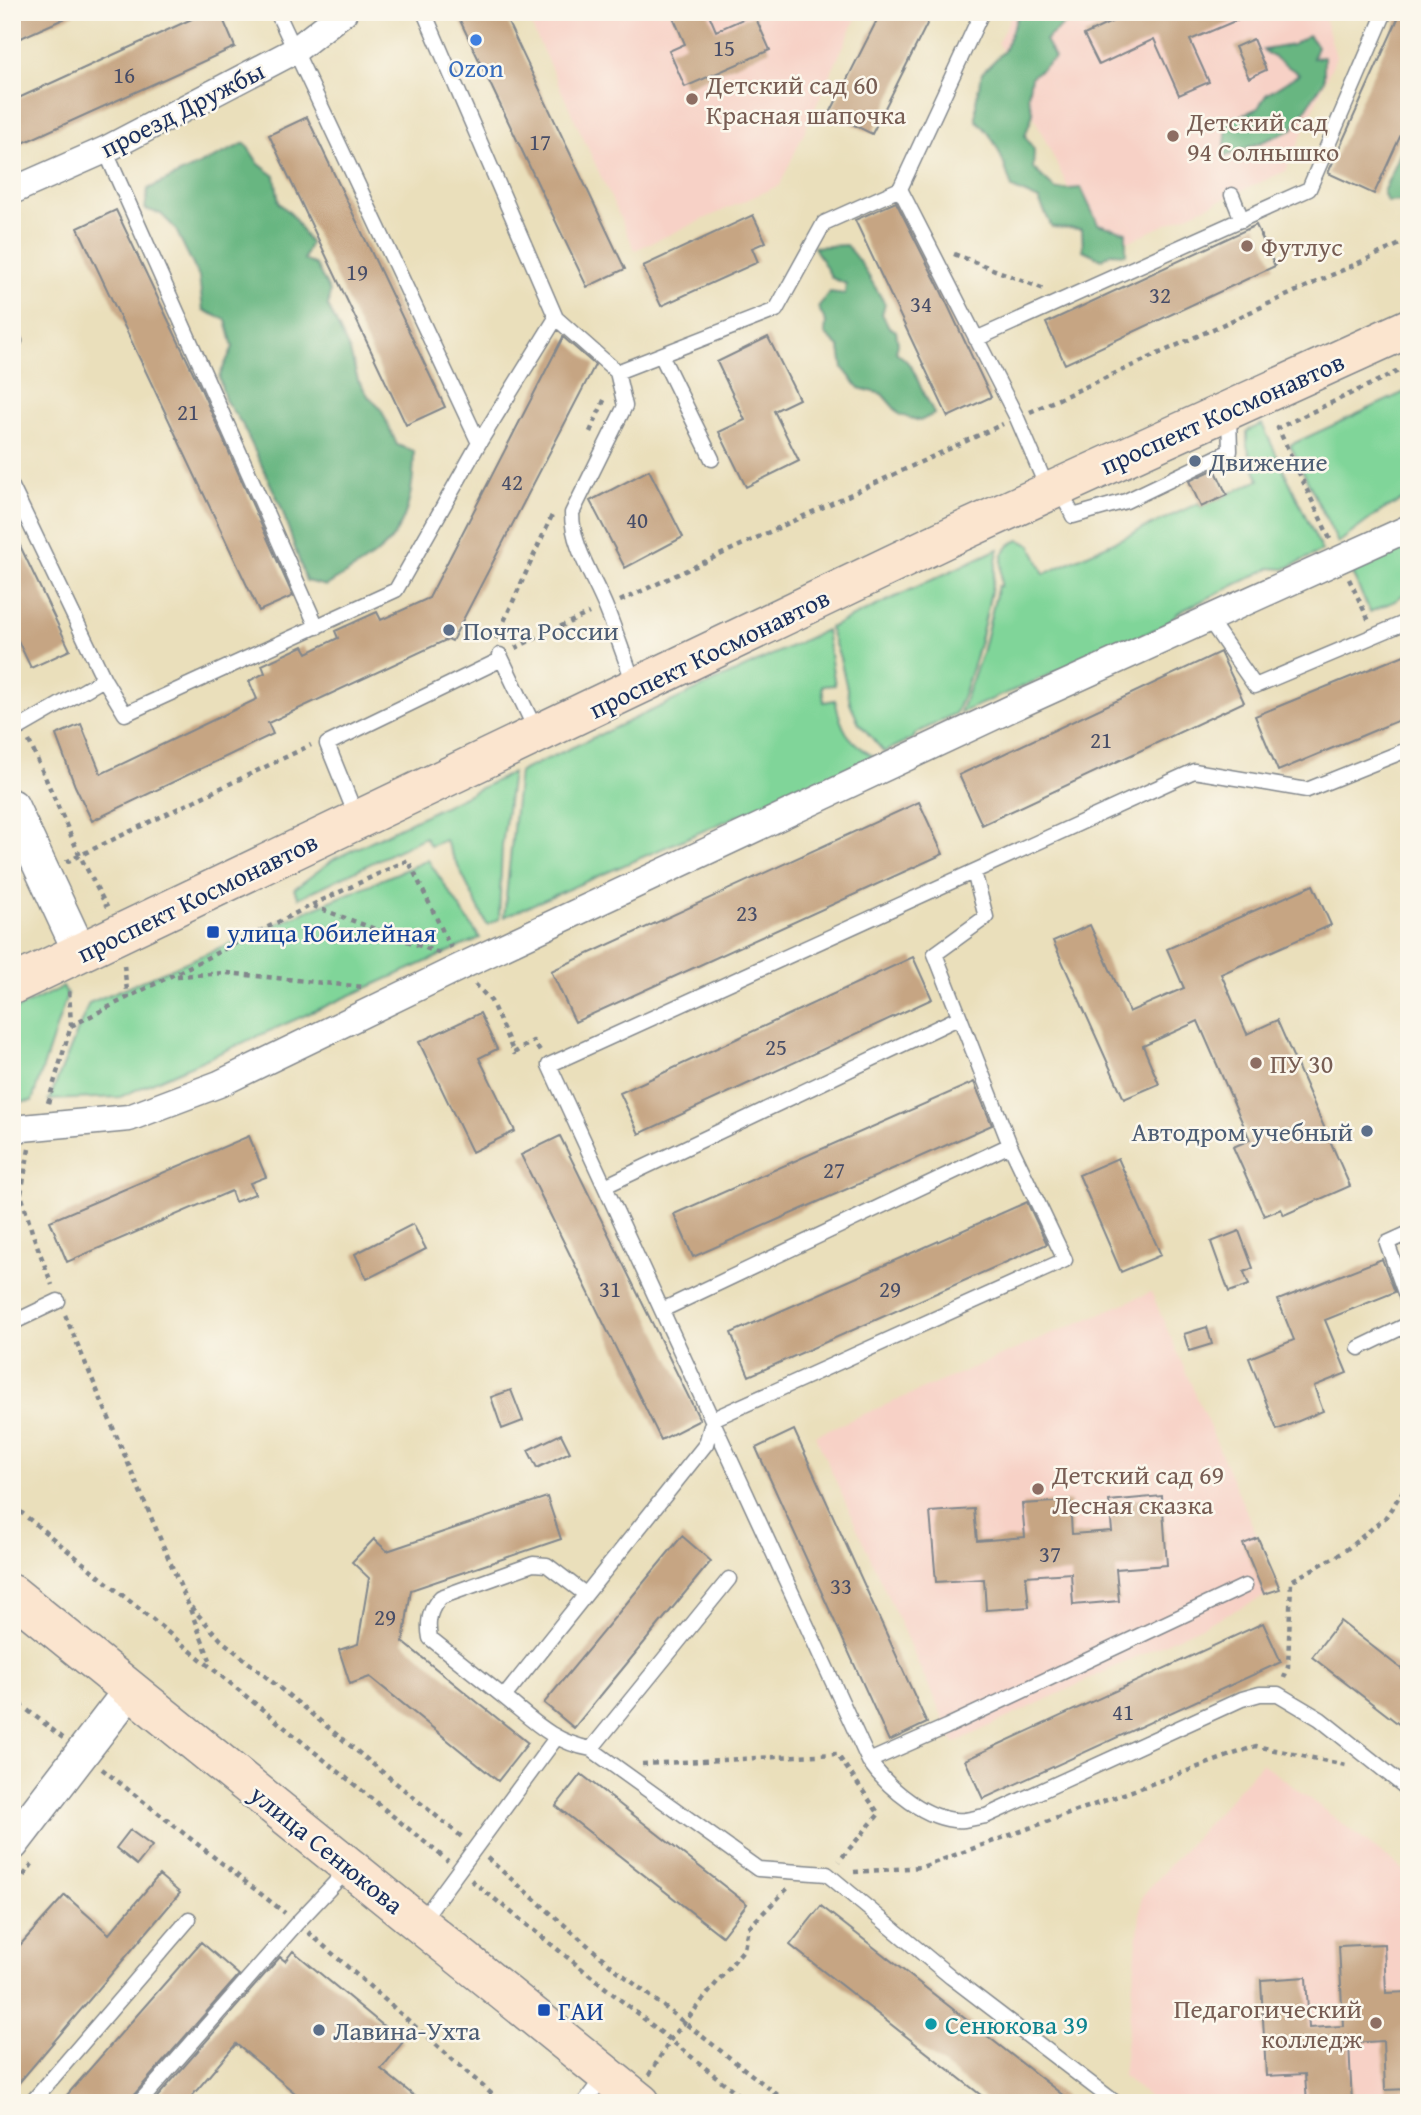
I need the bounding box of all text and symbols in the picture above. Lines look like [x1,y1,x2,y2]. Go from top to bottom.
house number: 15 [713,31,735,64]
marker: Ozon [468,32,484,48]
place label: Ozon [448,48,504,87]
street label: проезд Дружбы [93,51,271,167]
house number: 16 [113,58,135,91]
place label: Детский сад 60 Красная шапочка [705,65,907,134]
marker: Детский сад 60 Красная шапочка [684,91,700,107]
place label: Детский сад 94 Солнышко [1186,102,1339,171]
house number: 17 [529,125,551,158]
marker: Детский сад 94 Солнышко [1165,128,1181,144]
place label: Футлус [1261,227,1343,266]
marker: Футлус [1239,238,1255,254]
house number: 19 [346,255,368,288]
house number: 32 [1149,278,1171,311]
house number: 34 [910,287,932,320]
street label: проспект Космонавтов [1094,342,1350,484]
house number: 21 [177,395,199,428]
place label: Движение [1208,442,1328,481]
marker: Движение [1187,453,1203,469]
house number: 42 [501,465,523,498]
house number: 40 [626,503,648,536]
street label: проспект Космонавтов [582,578,836,728]
place label: Почта России [463,611,619,650]
marker: Почта России [441,622,457,638]
house number: 21 [1090,723,1112,756]
street label: проспект Космонавтов [70,822,324,972]
house number: 23 [736,896,758,929]
place label: улица Юбилейная [226,913,437,952]
marker: улица Юбилейная [205,924,221,940]
house number: 25 [765,1030,787,1063]
place label: ПУ 30 [1270,1044,1333,1083]
marker: ПУ 30 [1248,1055,1264,1071]
place label: Автодром учебный [1132,1112,1353,1151]
marker: Автодром учебный [1359,1123,1375,1139]
house number: 27 [823,1153,845,1186]
house number: 31 [599,1272,621,1305]
house number: 29 [879,1272,901,1305]
place label: Детский сад 69 Лесная сказка [1051,1455,1224,1524]
marker: Детский сад 69 Лесная сказка [1030,1481,1046,1497]
house number: 37 [1039,1537,1061,1570]
house number: 33 [830,1569,852,1602]
house number: 29 [374,1600,396,1633]
house number: 41 [1112,1695,1134,1728]
street label: улица Сенюкова [241,1774,413,1924]
place label: Педагогический колледж [1174,1989,1362,2058]
place label: ГАИ [558,1991,604,2030]
marker: ГАИ [536,2002,552,2018]
place label: Сенюкова 39 [945,2005,1088,2044]
place label: Лавина-Ухта [333,2011,481,2050]
marker: Педагогический колледж [1368,2015,1384,2031]
marker: Сенюкова 39 [923,2016,939,2032]
marker: Лавина-Ухта [311,2022,327,2038]

